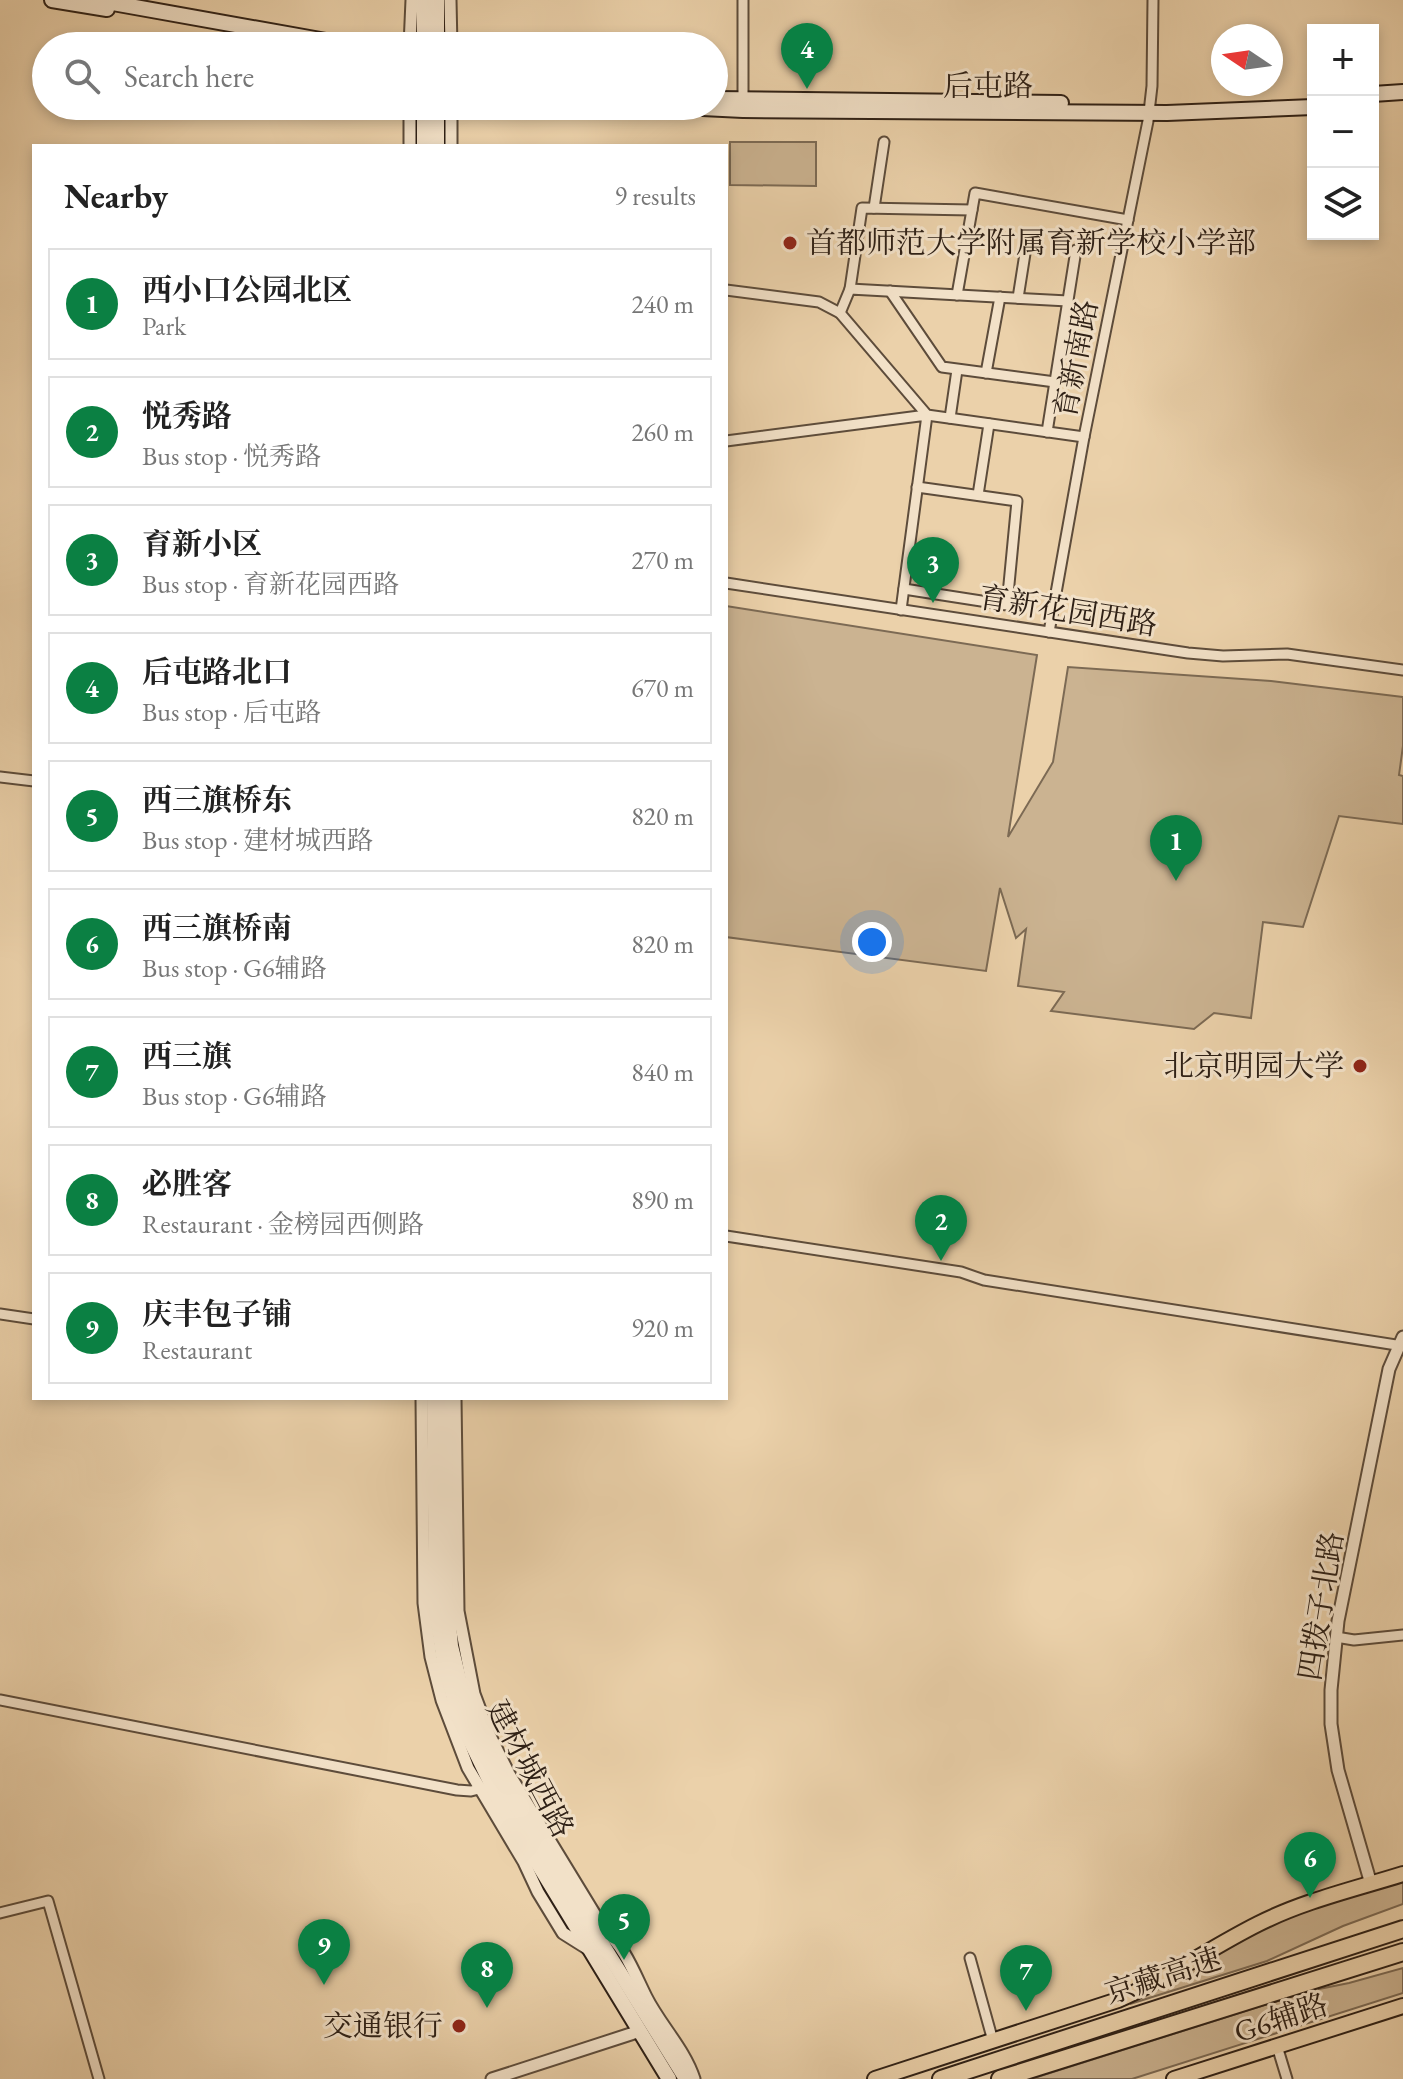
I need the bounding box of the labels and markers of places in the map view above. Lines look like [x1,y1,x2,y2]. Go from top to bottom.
pin: 4 [781,23,833,89]
place label: 首都师范大学附属育新学校小学部 [806,223,1256,262]
marker: 首都师范大学附属育新学校小学部 [781,234,799,252]
pin: 3 [907,537,959,603]
pin: 1 [1150,815,1202,881]
place label: 北京明园大学 [1164,1046,1344,1085]
marker: 北京明园大学 [1351,1057,1369,1075]
pin: 2 [915,1195,967,1261]
pin: 6 [1284,1832,1336,1898]
pin: 5 [598,1894,650,1960]
pin: 9 [298,1919,350,1985]
pin: 8 [461,1942,513,2008]
pin: 7 [1000,1945,1052,2011]
place label: 交通银行 [323,2006,443,2045]
marker: 交通银行 [450,2017,468,2035]

